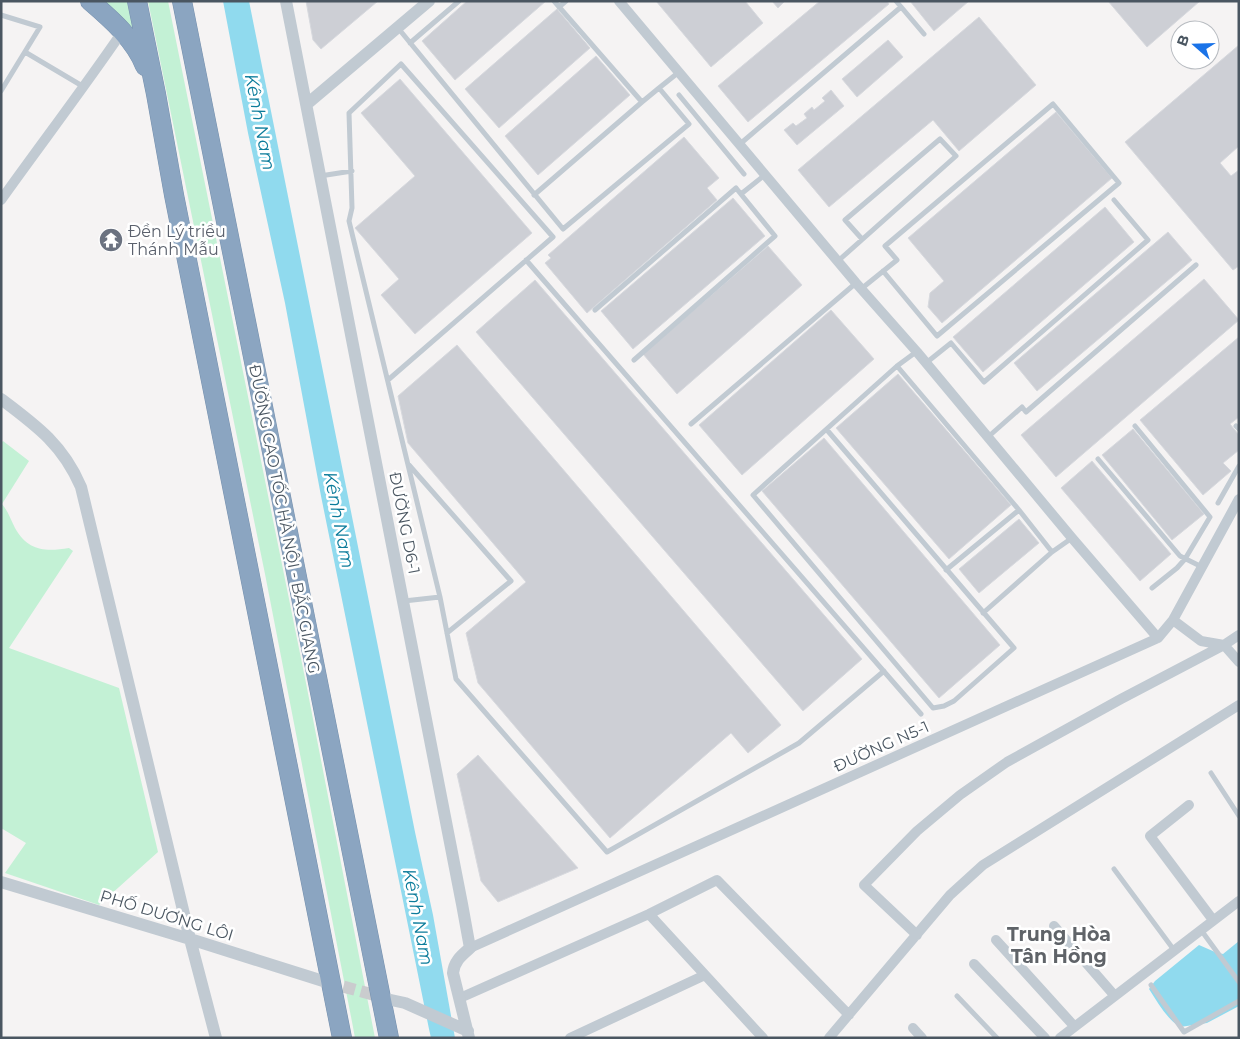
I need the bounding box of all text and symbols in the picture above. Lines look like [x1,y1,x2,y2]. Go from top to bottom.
north arrow [1170,20,1220,70]
text: B [1172,32,1193,49]
water label: Kênh Nam [240,72,280,172]
place label: Đền Lý triều Thánh Mẫu [128,222,226,259]
temple icon: Đền Lý triều Thánh Mẫu [98,227,124,253]
street label: ĐƯỜNG CAO TỐC HÀ NỘI - BẮC GIANG [245,363,326,675]
water label: Kênh Nam [319,470,359,570]
street label: ĐƯỜNG D6-1 [385,470,424,576]
street label: ĐƯỜNG N5-1 [830,717,932,776]
water label: Kênh Nam [398,867,438,967]
street label: PHỐ DƯƠNG LÔI [98,885,236,945]
district label: Trung Hòa Tân Hồng [1007,923,1111,968]

